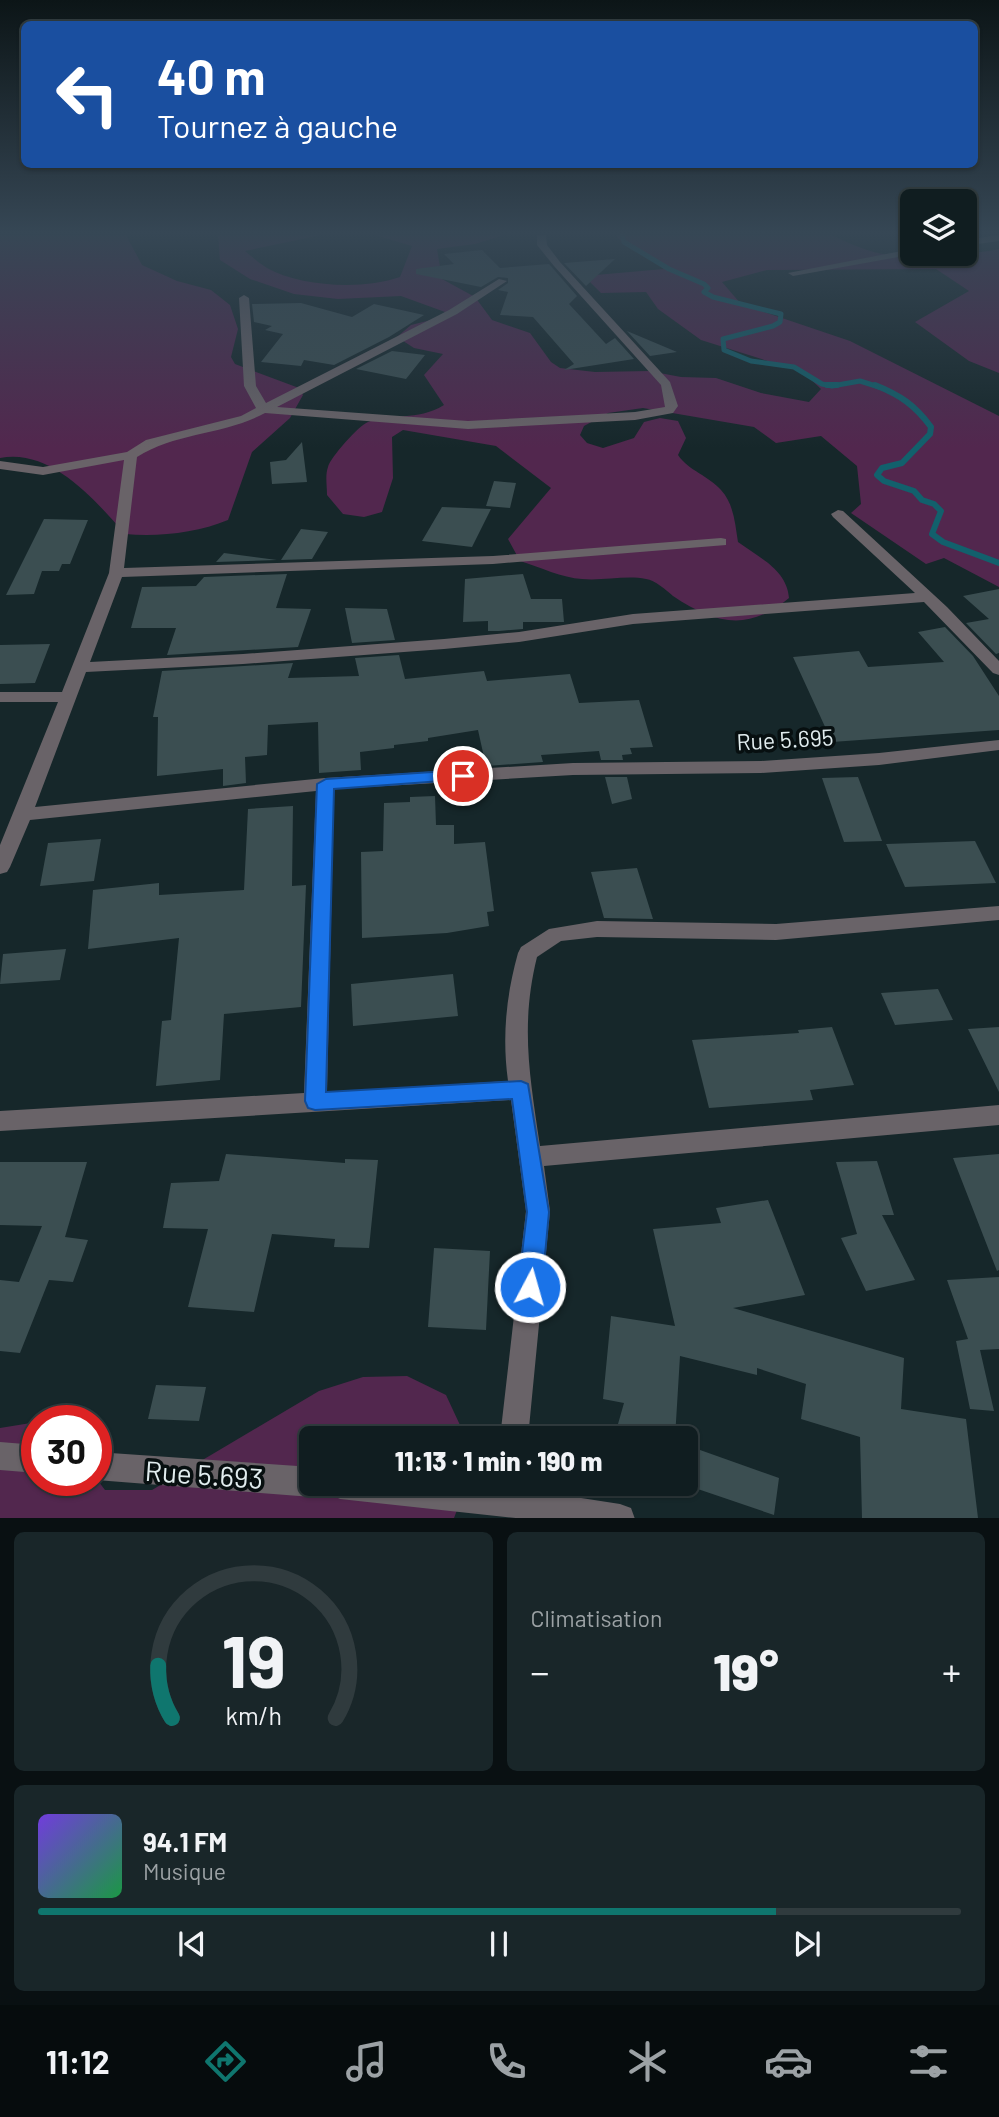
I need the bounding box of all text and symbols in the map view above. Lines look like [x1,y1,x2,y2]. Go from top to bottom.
text: 40 m [157,46,265,105]
icon: left [42,49,133,140]
text: Tournez à gauche [157,106,398,144]
map controls [900,189,977,266]
button: layers [900,189,977,266]
street label: Rue 5.695 [736,722,834,756]
pin [433,746,493,806]
icon: arrive [444,757,482,795]
position arrow [493,1250,567,1324]
speed limit sign: 30 [21,1405,112,1496]
text: 11:13 · 1 min · 190 m [395,1445,602,1476]
street label: Rue 5.693 [144,1453,264,1495]
text: Climatisation [531,1604,662,1632]
text: 19 [221,1615,285,1703]
text: 19° [713,1639,779,1701]
text: − [531,1648,550,1694]
text: + [942,1648,961,1694]
text: km/h [225,1699,282,1729]
text: 94.1 FM [143,1826,227,1857]
text: Musique [143,1857,226,1885]
icon: previous [173,1925,211,1963]
icon: pause [480,1925,518,1963]
icon: next [788,1925,826,1963]
icon: directions [201,2037,250,2086]
icon: music [342,2037,391,2086]
icon: phone [482,2037,531,2086]
icon: climate [623,2037,672,2086]
icon: car [764,2037,813,2086]
icon: filters [904,2037,953,2086]
text: 11:12 [46,2042,110,2080]

